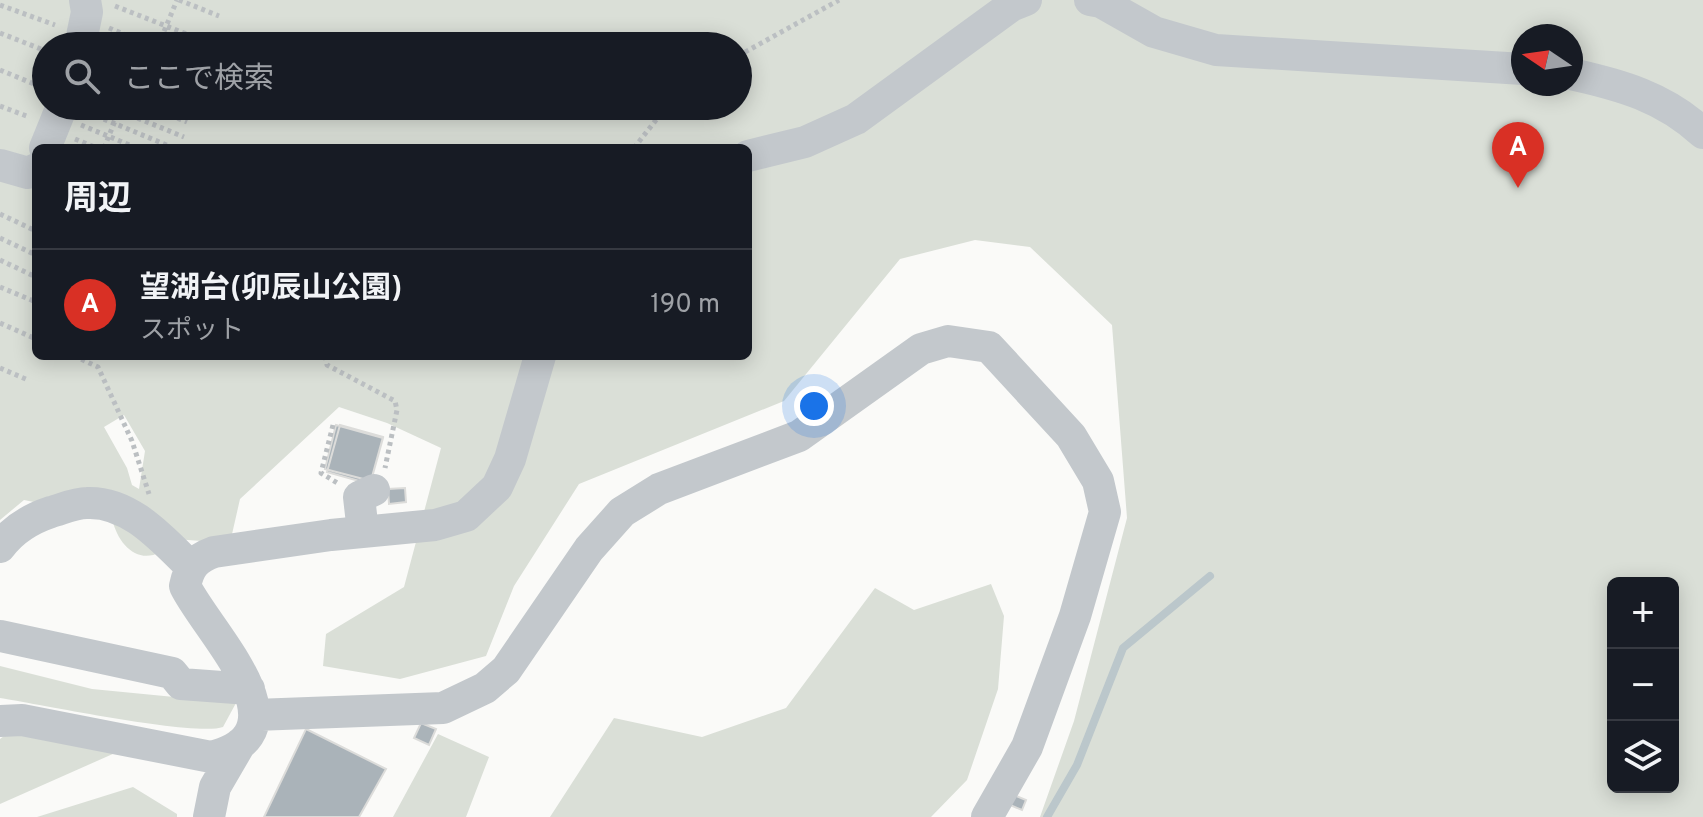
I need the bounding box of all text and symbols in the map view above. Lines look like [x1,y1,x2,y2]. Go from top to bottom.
north arrow [1511,24,1583,96]
search box [32,32,752,120]
icon: search [60,54,104,98]
text: ここで検索 [124,62,274,99]
pin: A [1492,122,1544,188]
text: 周辺 [64,179,132,222]
text: 望湖台(卯辰山公園) [140,271,402,308]
text: A [81,289,99,322]
text: 190 m [650,289,720,322]
text: スポット [140,315,244,348]
your location [794,386,834,426]
map controls [1607,577,1679,793]
button: + [1607,577,1679,649]
button: − [1607,649,1679,721]
button: layers [1607,721,1679,793]

